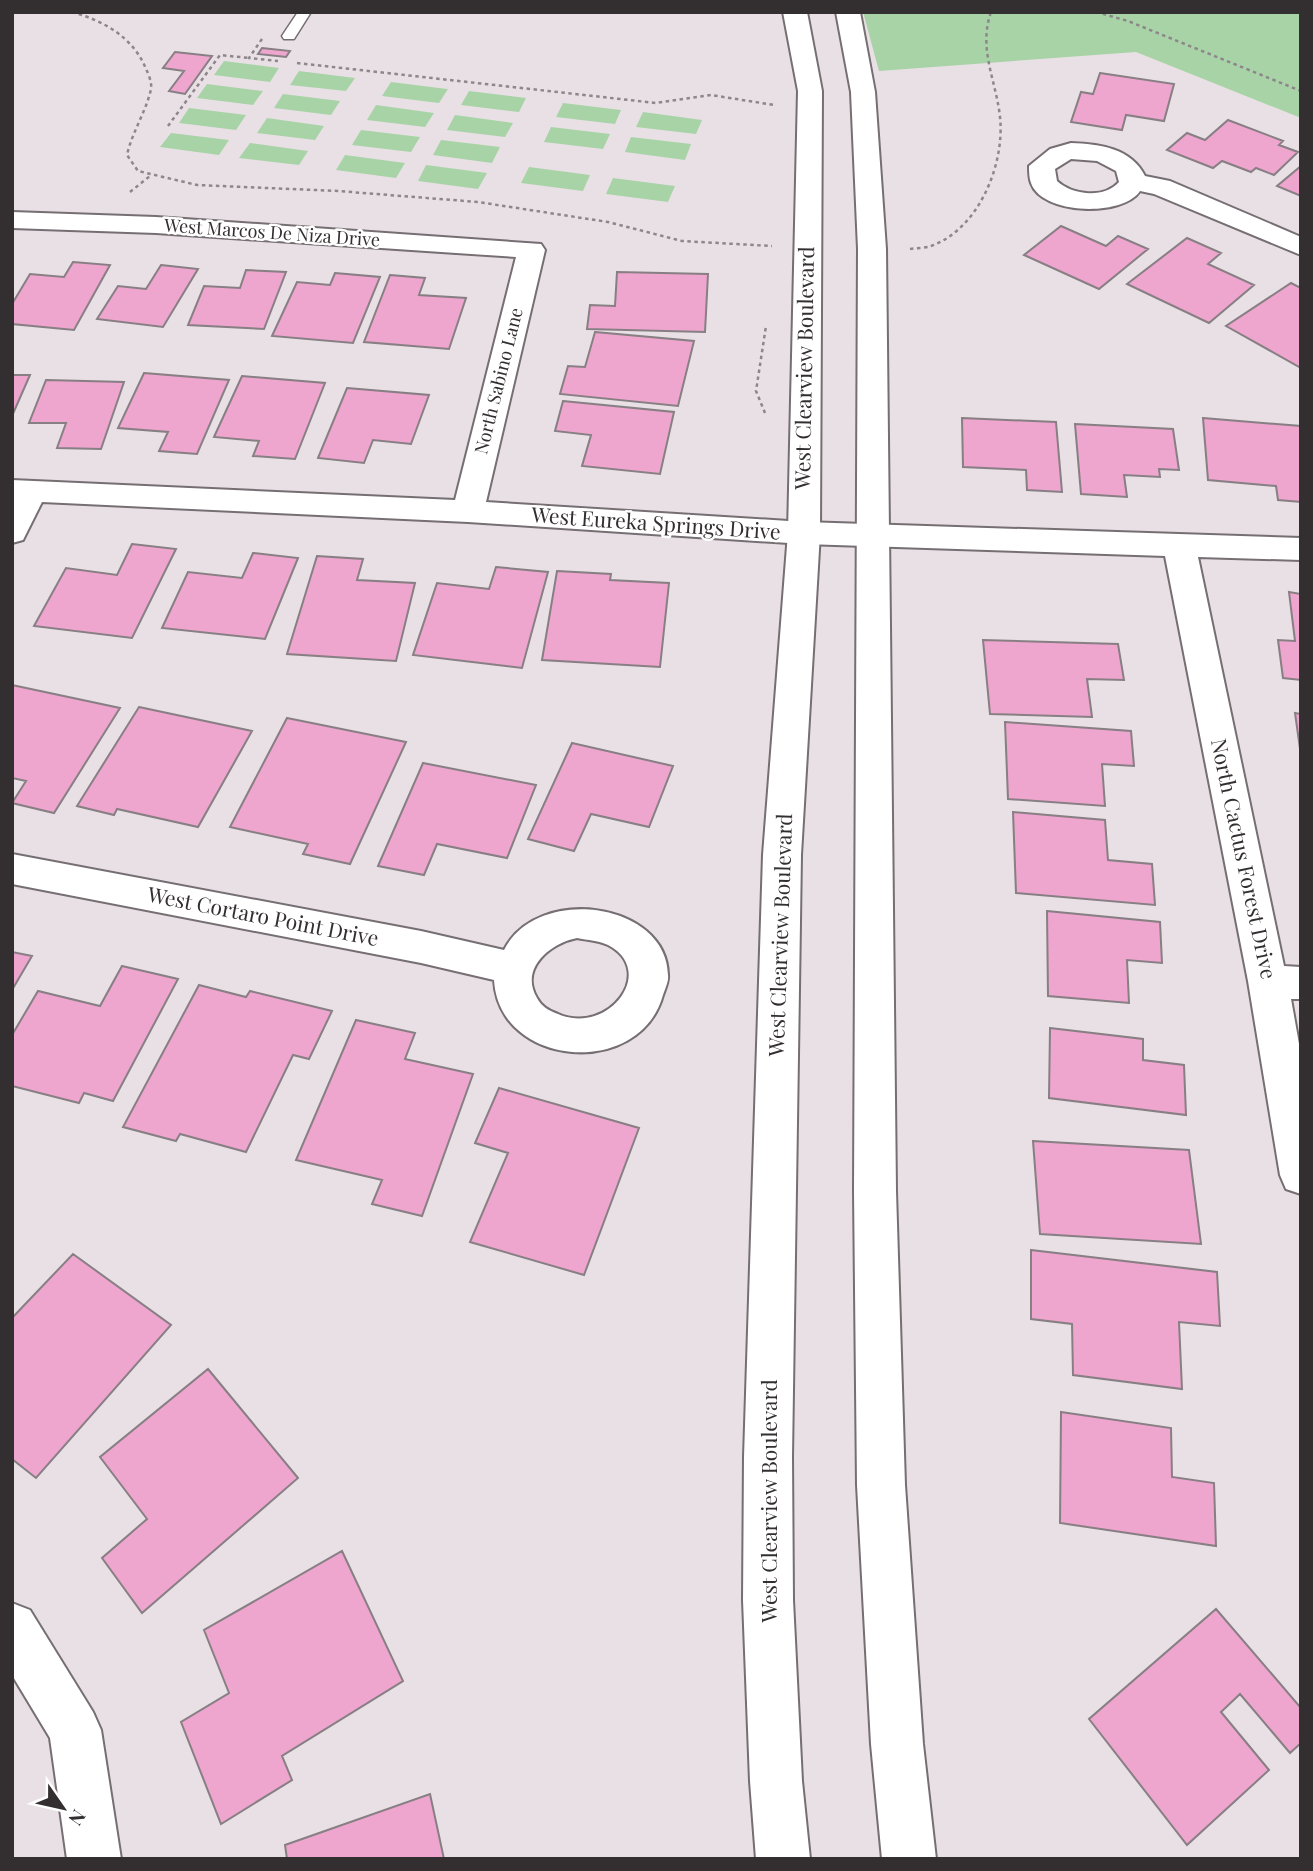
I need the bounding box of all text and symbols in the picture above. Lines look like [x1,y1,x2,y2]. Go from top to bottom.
street label: West Marcos De Niza Drive [162,212,381,252]
street label: West Clearview Boulevard [787,246,819,491]
street label: North Sabino Lane [468,305,528,457]
street label: West Eureka Springs Drive [530,499,782,545]
street label: North Cactus Forest Drive [1206,736,1284,981]
street label: West Clearview Boulevard [761,813,797,1058]
street label: West Cortaro Point Drive [145,879,381,951]
street label: West Clearview Boulevard [754,1379,782,1624]
north arrow [28,1773,98,1843]
text: N [63,1805,93,1831]

